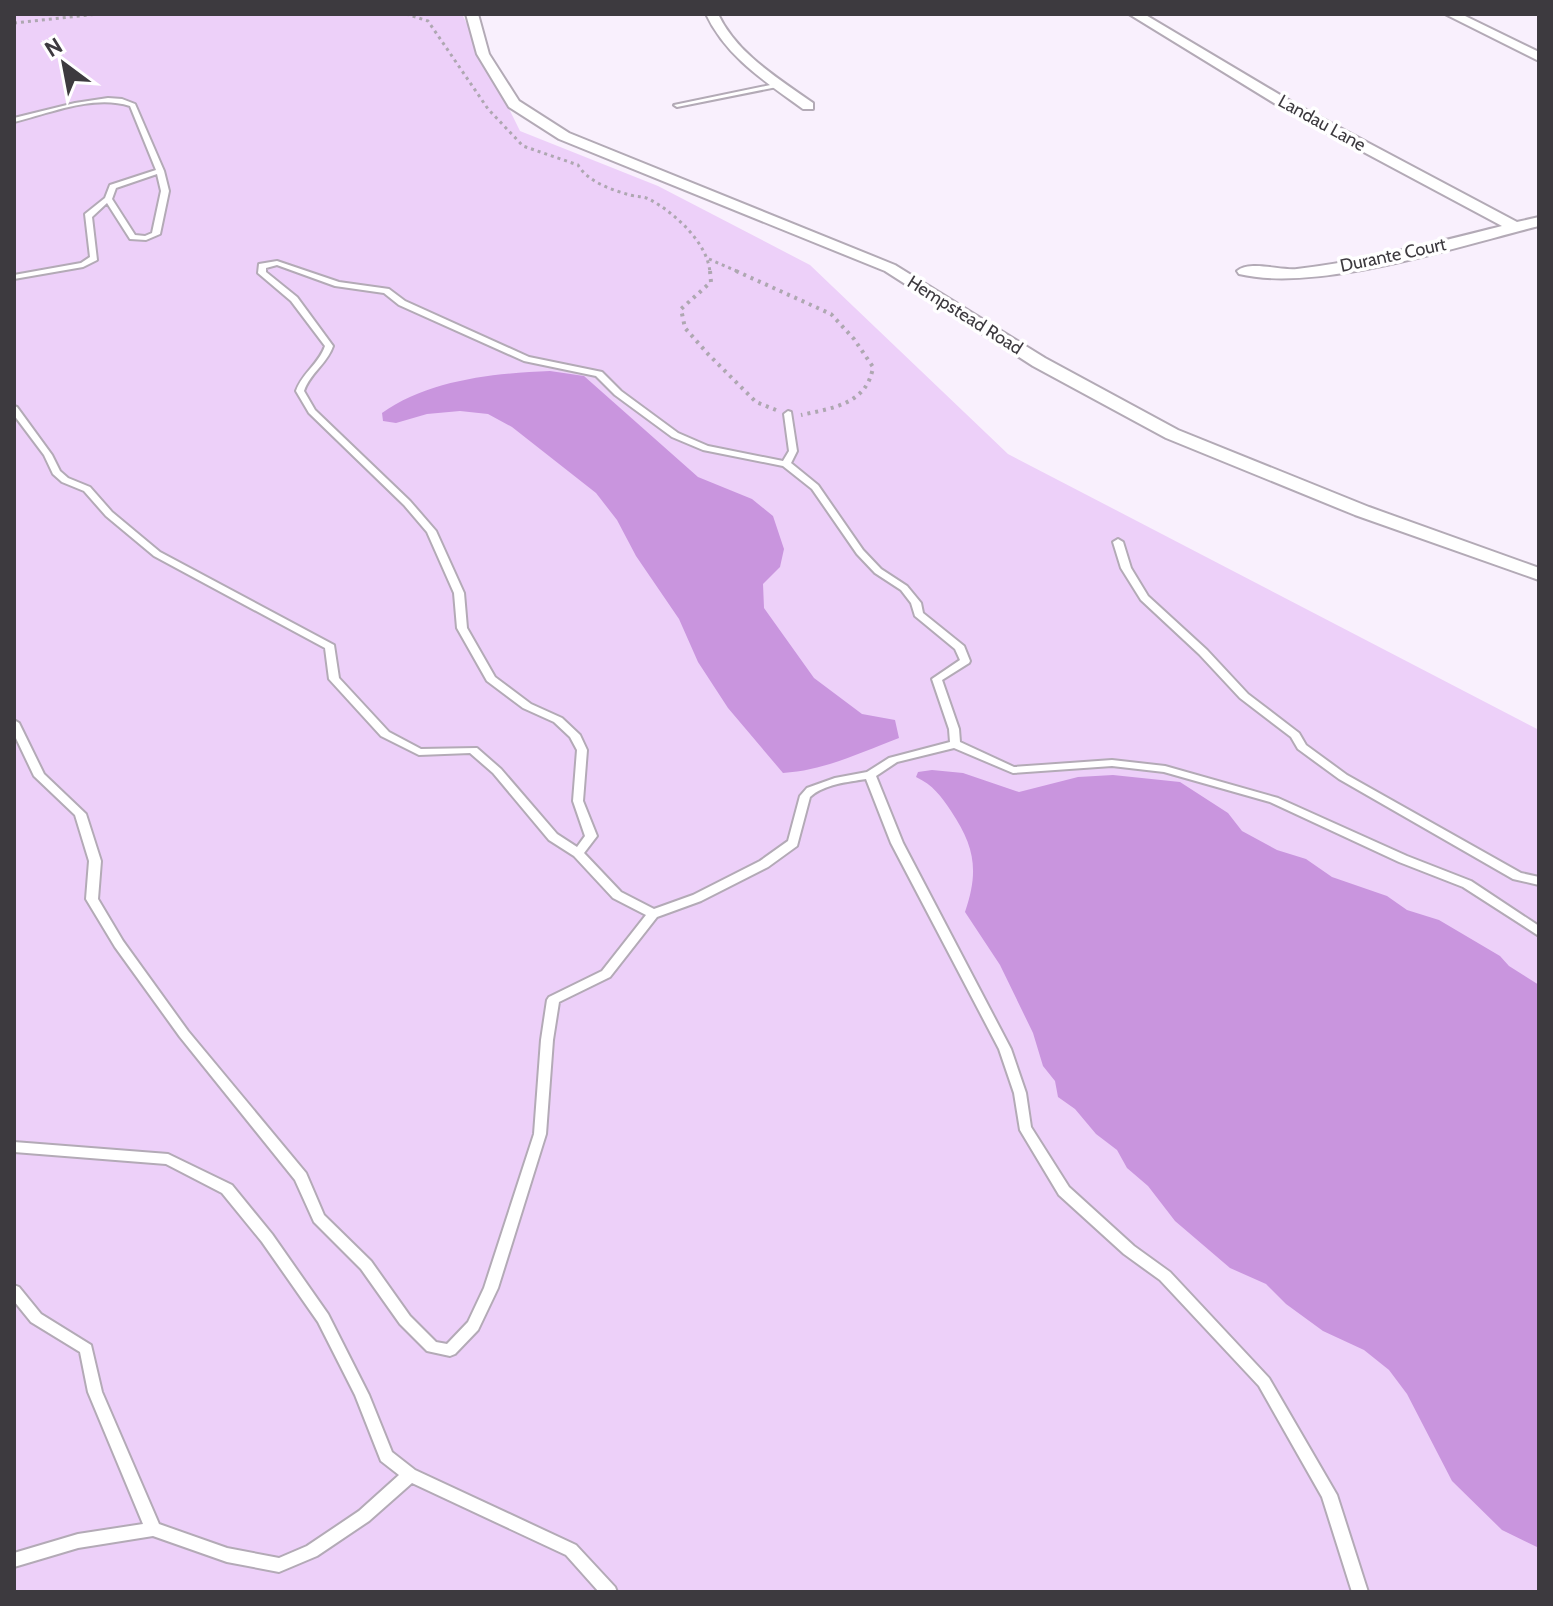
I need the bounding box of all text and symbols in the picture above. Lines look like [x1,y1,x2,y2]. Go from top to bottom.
north arrow [24,24,104,104]
text: N [40,32,67,63]
street label: Landau Lane [1274,90,1370,156]
street label: Durante Court [1338,233,1448,277]
street label: Hempstead Road [903,271,1027,359]

